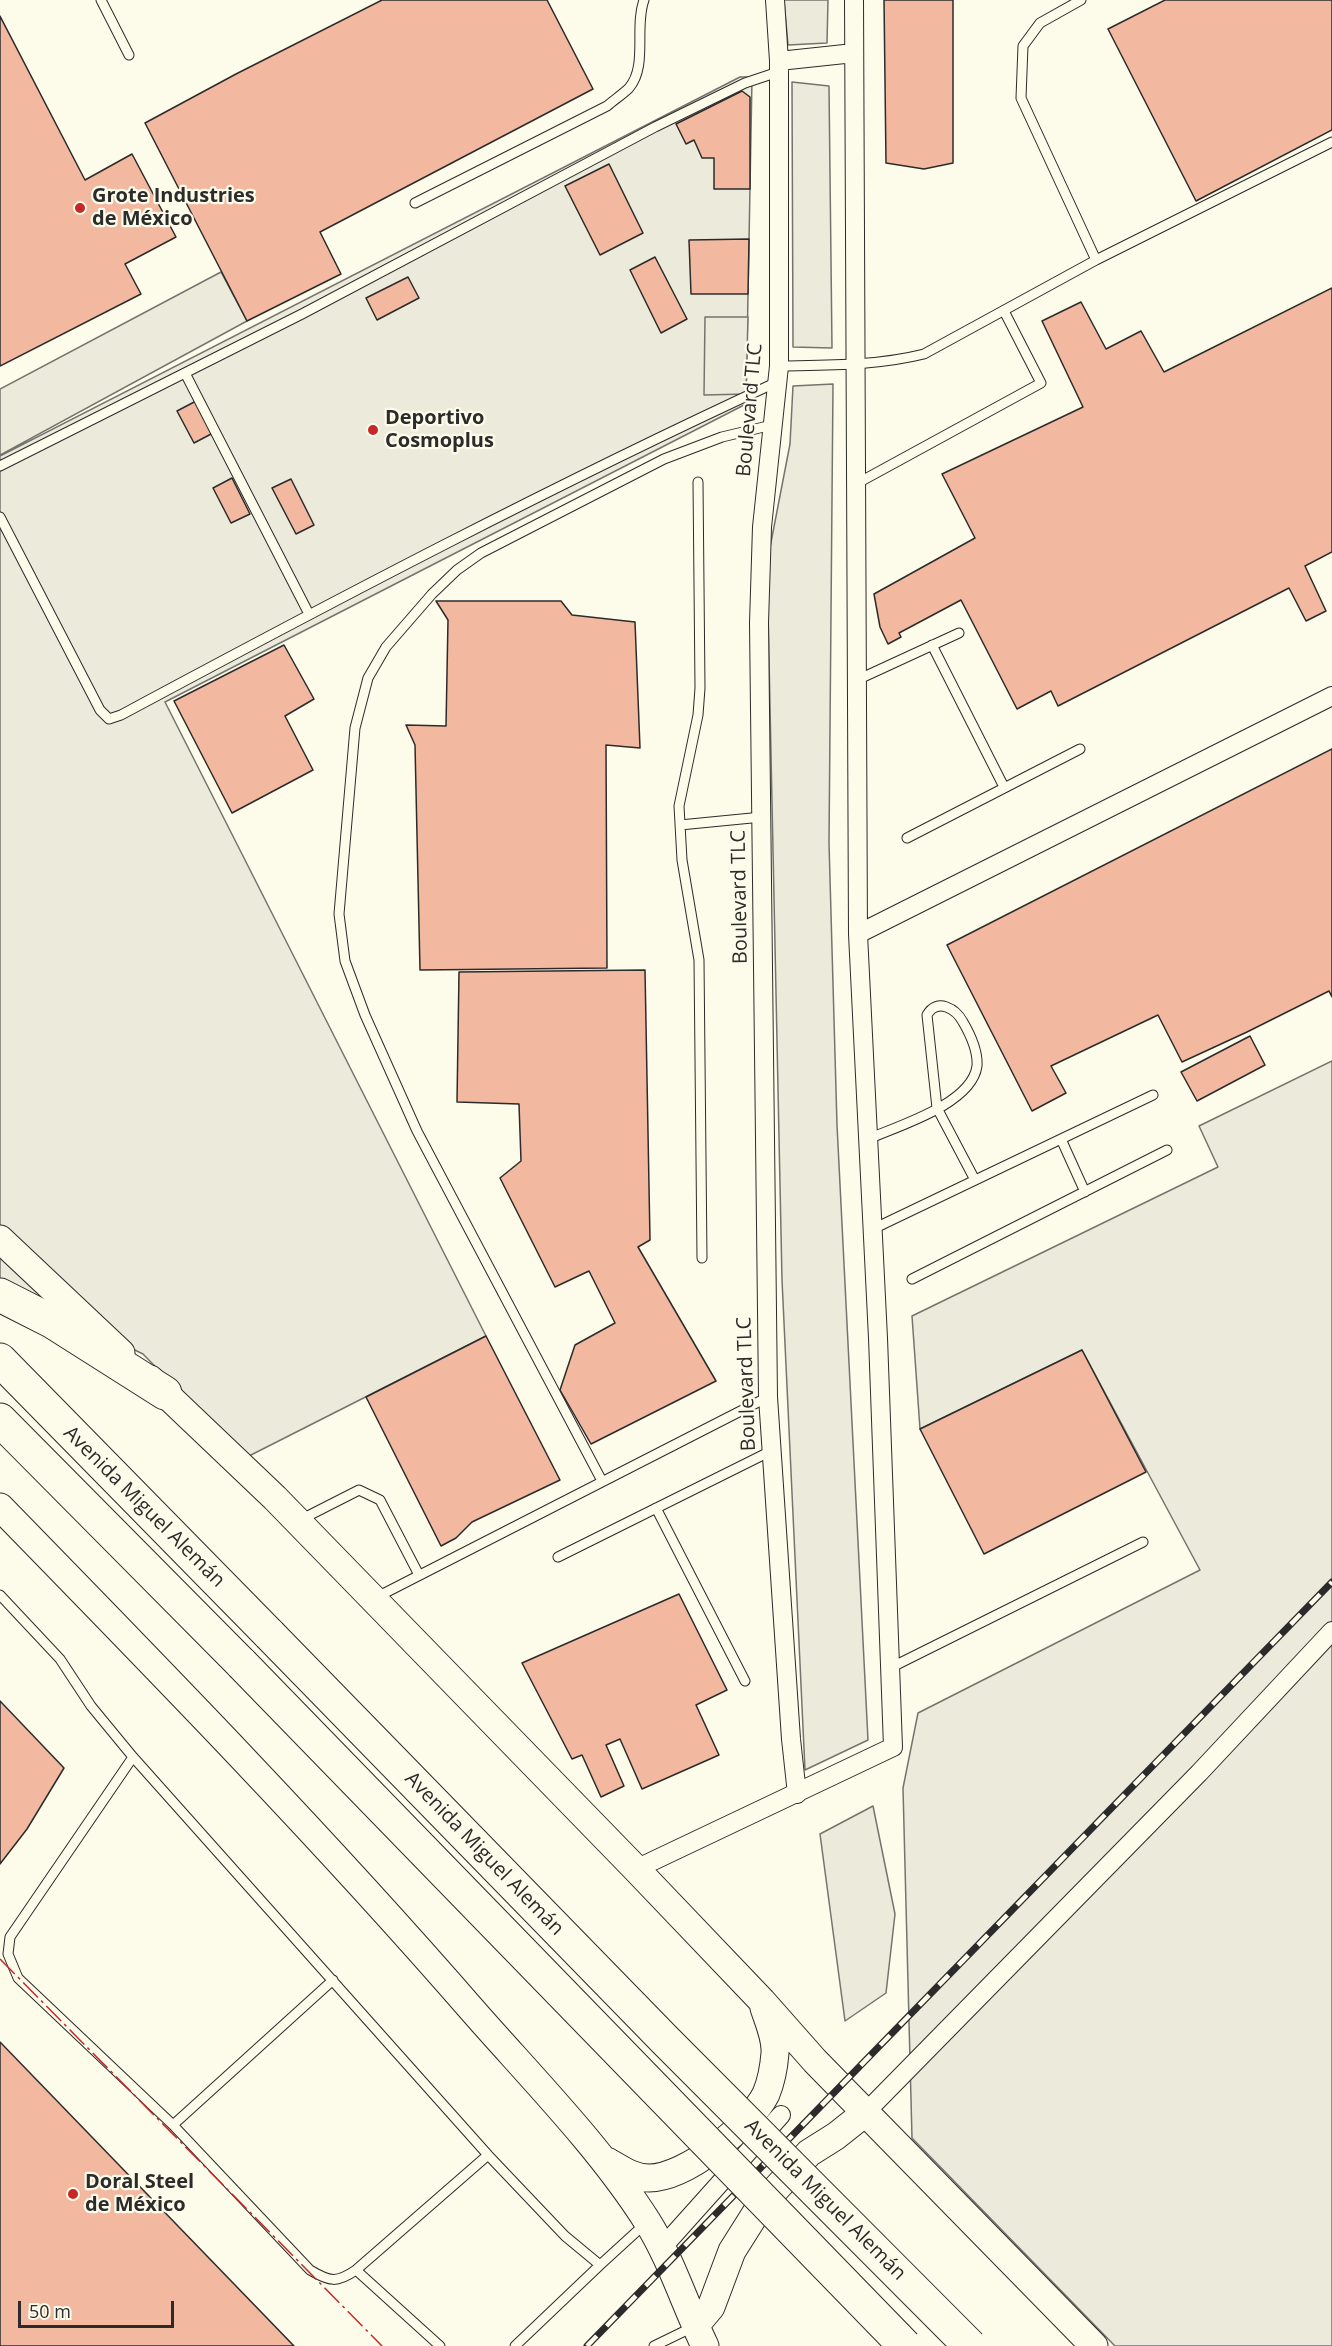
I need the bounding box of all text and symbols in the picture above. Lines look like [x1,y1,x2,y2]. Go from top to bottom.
place label: Grote Industries de México [92,184,255,231]
marker: Grote Industries de México [73,201,87,215]
street label: Boulevard TLC [732,342,768,478]
place label: Deportivo Cosmoplus [385,406,494,453]
marker: Deportivo Cosmoplus [366,423,380,437]
street label: Boulevard TLC [727,830,753,964]
street label: Boulevard TLC [733,1316,761,1452]
street label: Avenida Miguel Alemán [58,1421,230,1593]
street label: Avenida Miguel Alemán [400,1767,568,1941]
street label: Avenida Miguel Alemán [739,2114,911,2286]
place label: Doral Steel de México [85,2170,194,2217]
marker: Doral Steel de México [66,2187,80,2201]
scale bar [21,2289,177,2327]
text: 50 m [29,2299,71,2323]

